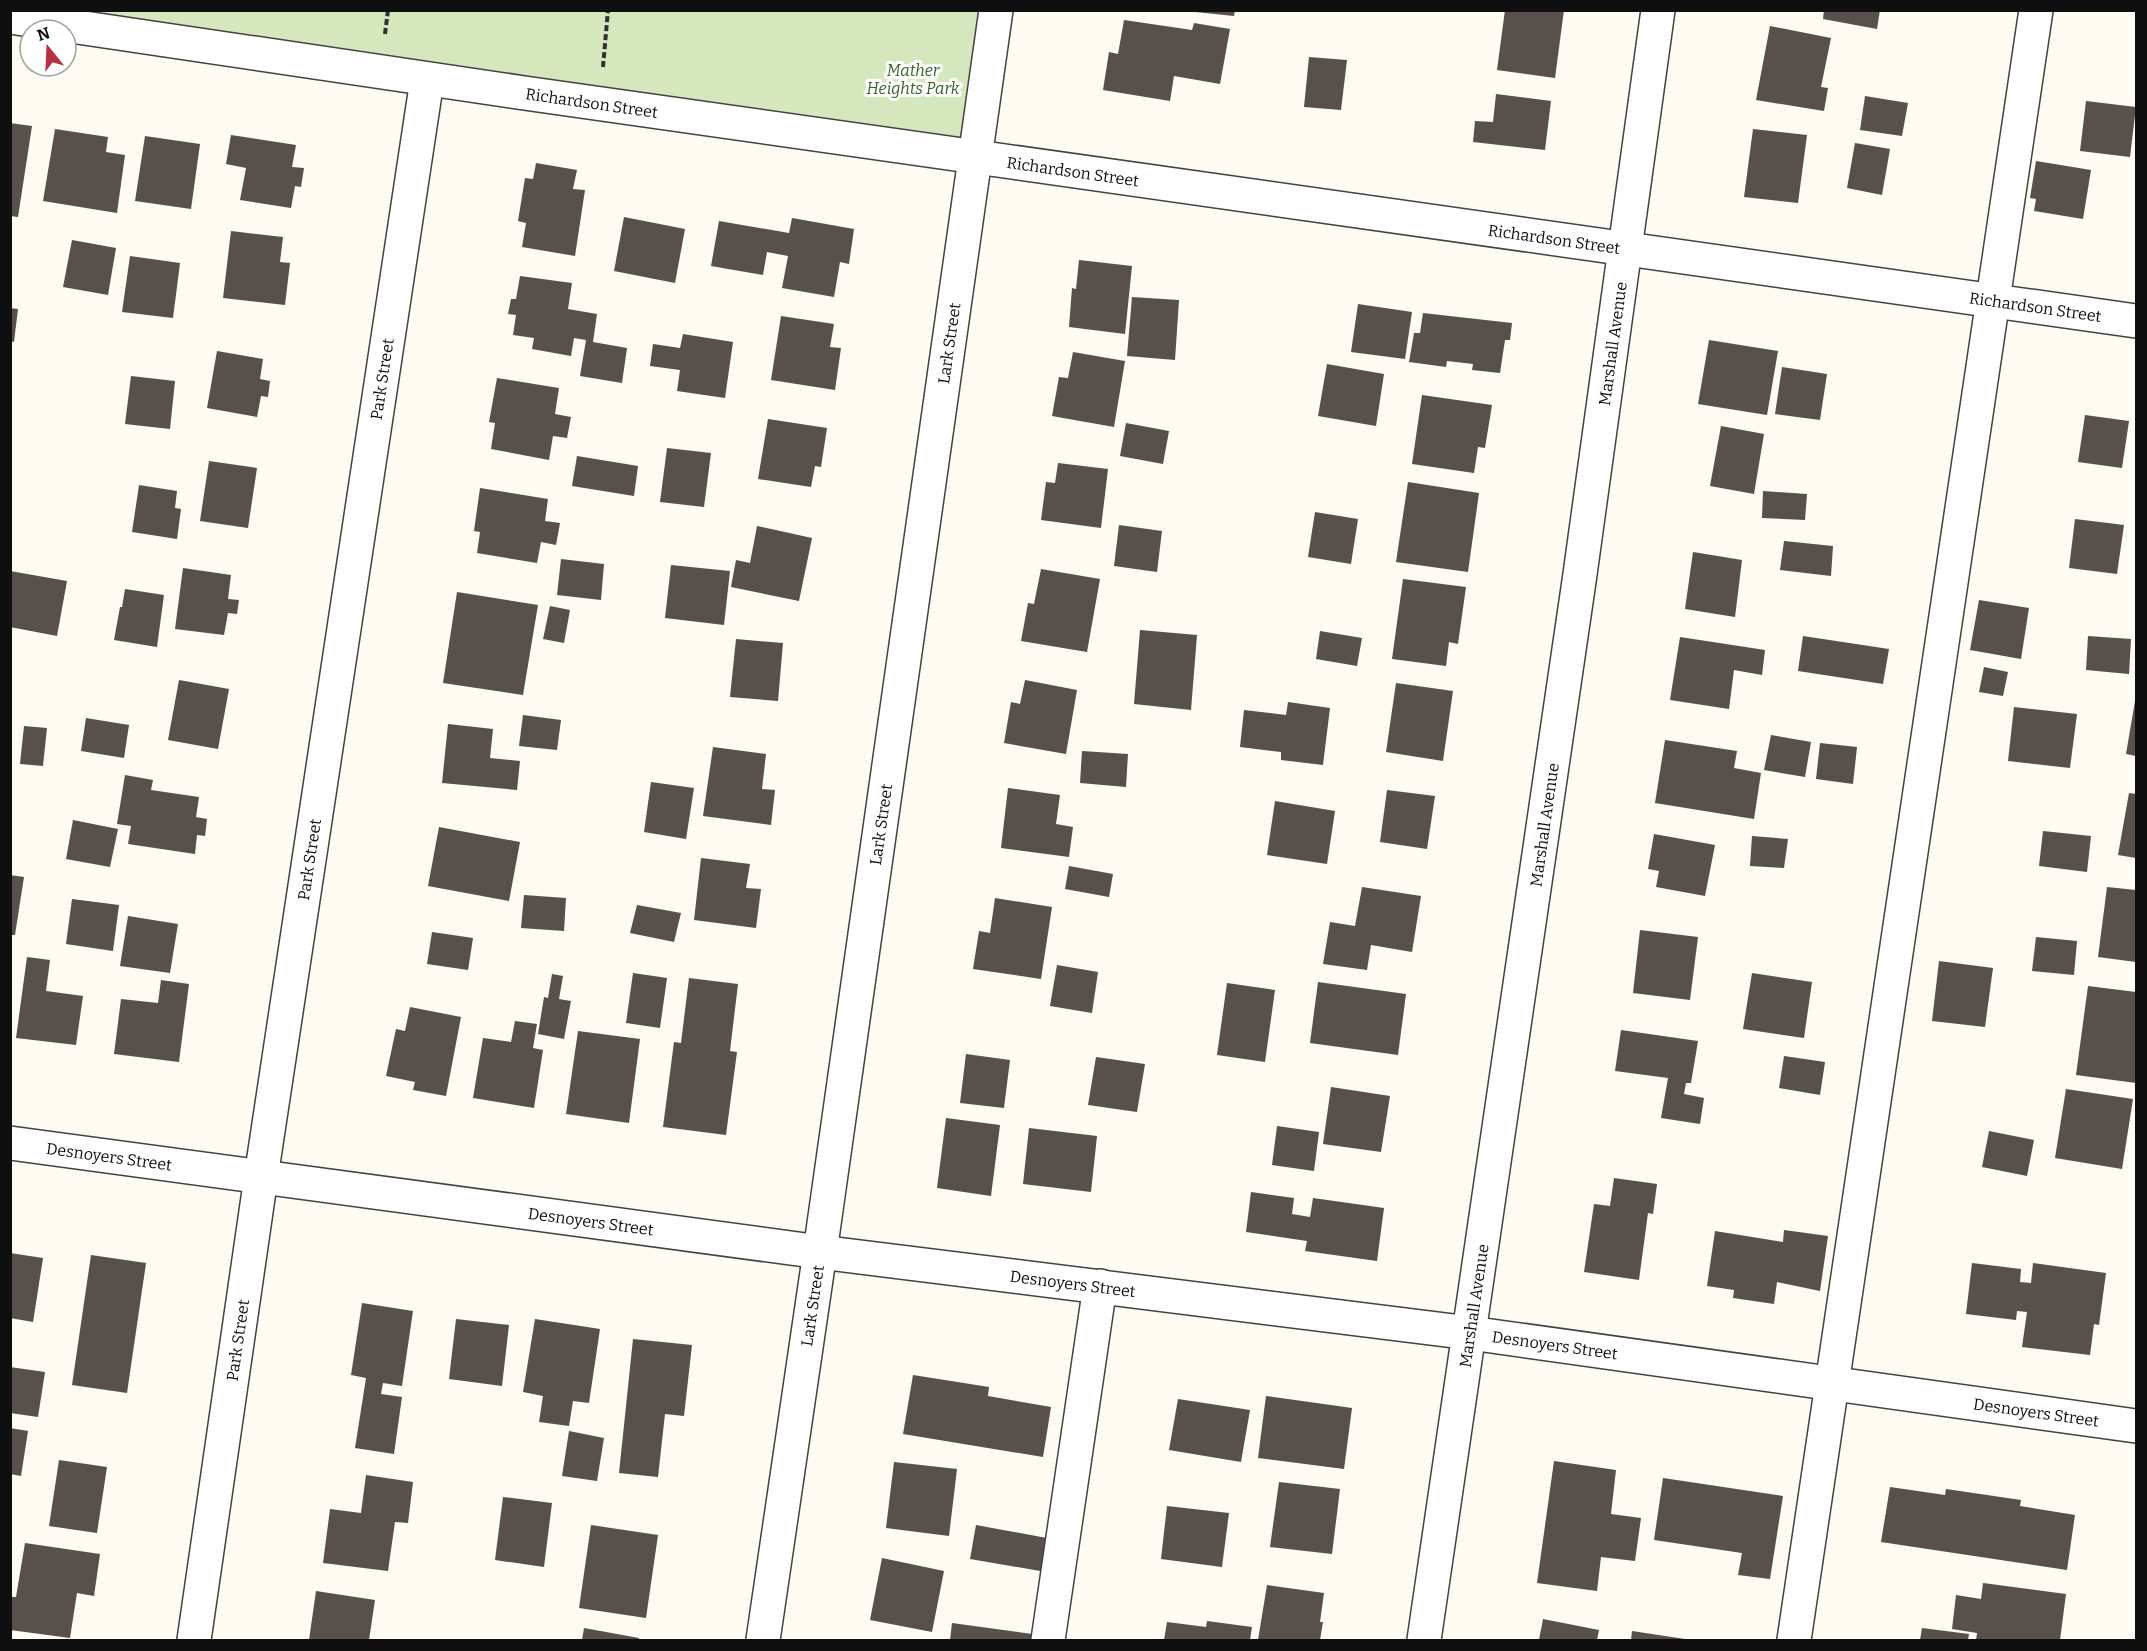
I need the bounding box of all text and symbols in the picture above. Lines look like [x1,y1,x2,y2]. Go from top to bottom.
north arrow [18,18,78,78]
text: N [35,23,52,45]
park label: Mather Heights Park [867,61,960,98]
street label: Richardson Street [524,84,659,122]
street label: Richardson Street [1005,153,1140,190]
street label: Richardson Street [1487,221,1622,258]
street label: Marshall Avenue [1595,281,1631,407]
street label: Richardson Street [1968,288,2103,326]
street label: Lark Street [934,301,964,385]
street label: Park Street [367,337,398,421]
street label: Marshall Avenue [1526,762,1563,888]
street label: Lark Street [866,783,896,866]
street label: Park Street [294,817,325,902]
street label: Desnoyers Street [45,1139,173,1175]
street label: Desnoyers Street [527,1204,655,1240]
street label: Marshall Avenue [1456,1243,1493,1369]
street label: Lark Street [797,1264,828,1347]
street label: Desnoyers Street [1009,1267,1137,1301]
street label: Park Street [223,1298,253,1382]
street label: Desnoyers Street [1491,1327,1619,1364]
street label: Desnoyers Street [1972,1394,2100,1431]

